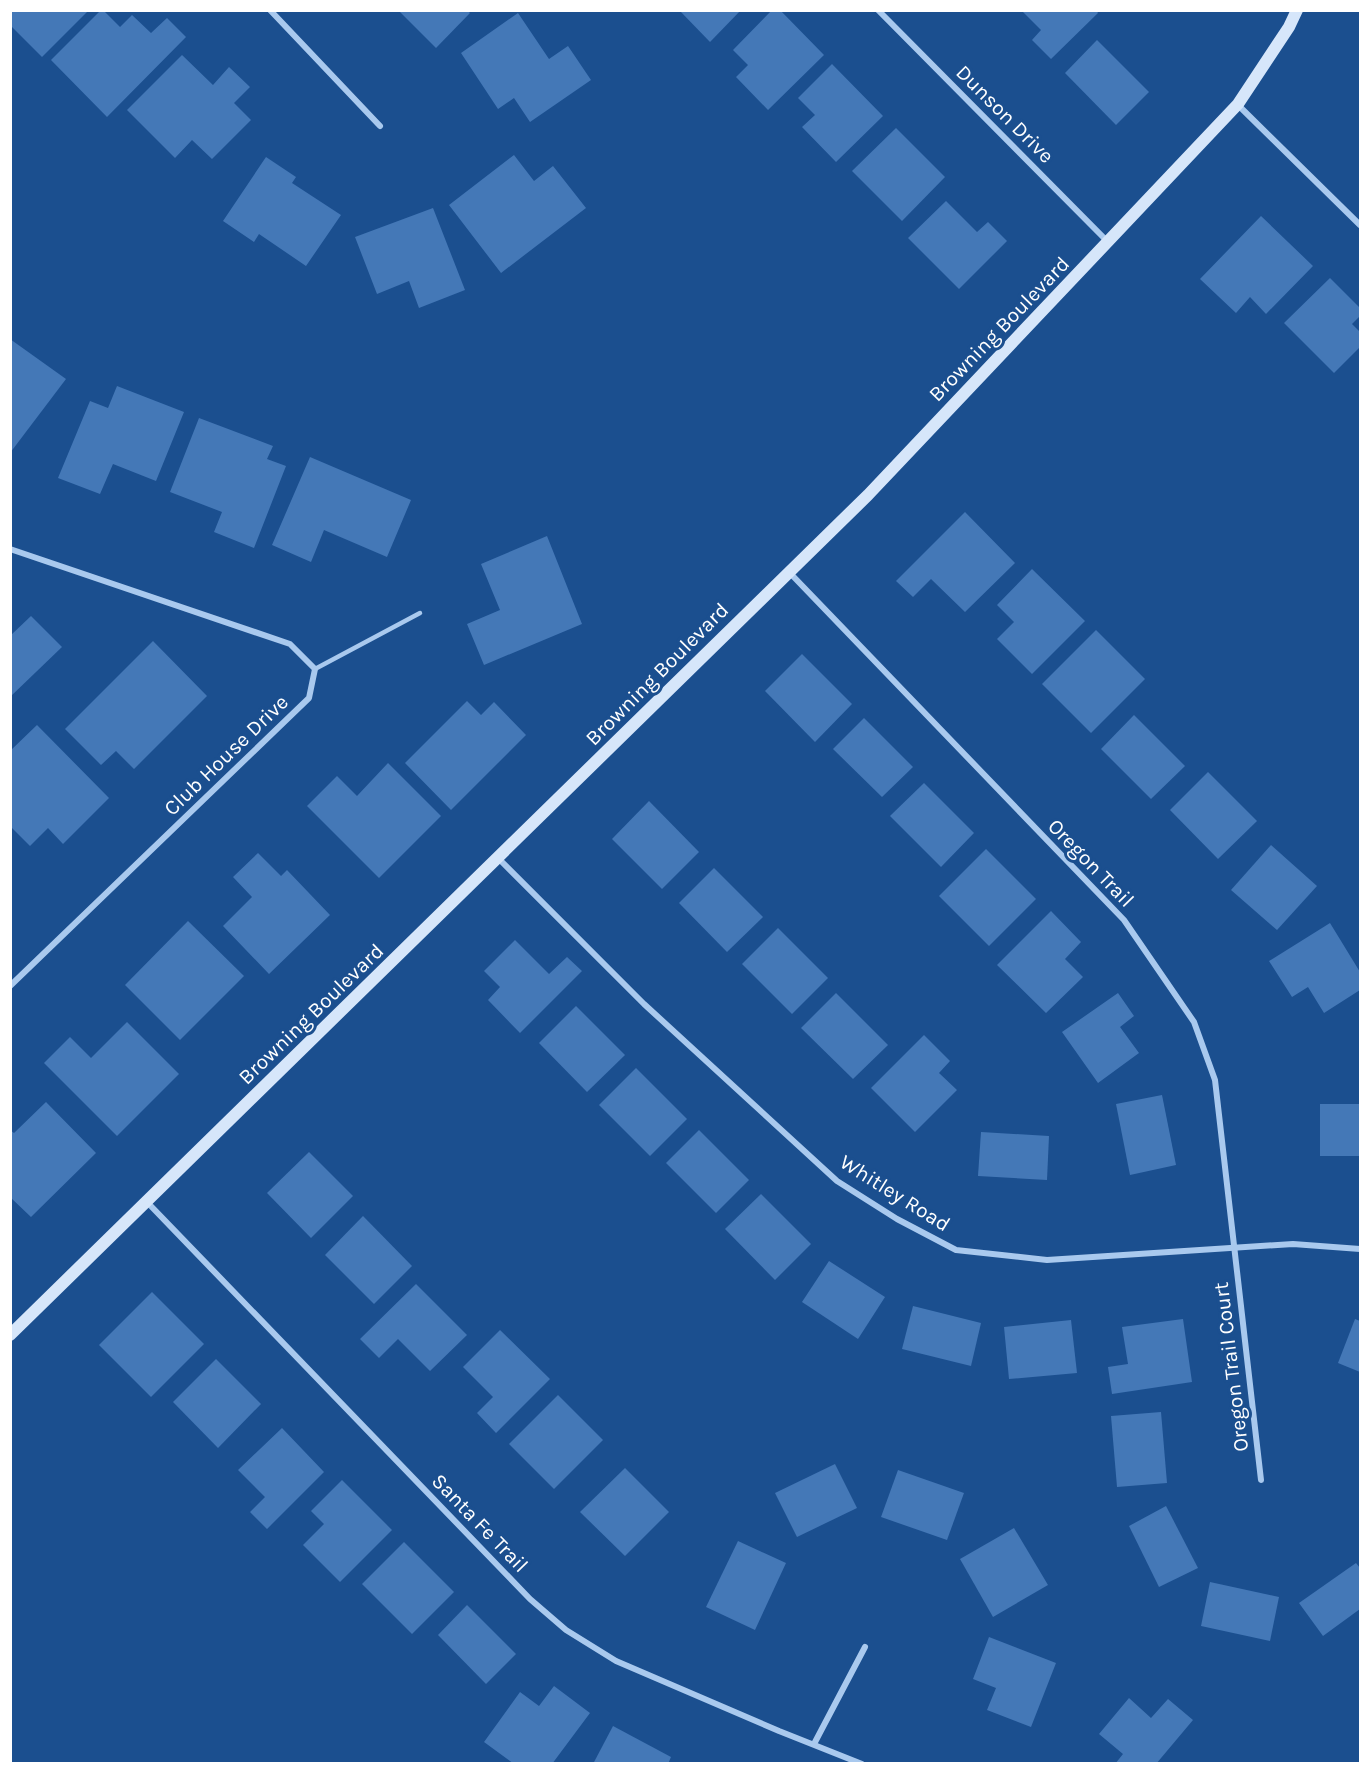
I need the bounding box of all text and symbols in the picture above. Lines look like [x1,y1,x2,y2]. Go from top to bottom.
street label: Dunson Drive [951,60,1059,168]
street label: Browning Boulevard [924,252,1074,406]
street label: Browning Boulevard [581,598,733,750]
street label: Club House Drive [159,690,293,820]
street label: Oregon Trail [1043,814,1139,912]
street label: Browning Boulevard [234,939,388,1089]
street label: Whitley Road [835,1150,955,1236]
street label: Oregon Trail Court [1209,1281,1253,1453]
street label: Santa Fe Trail [427,1469,533,1577]

